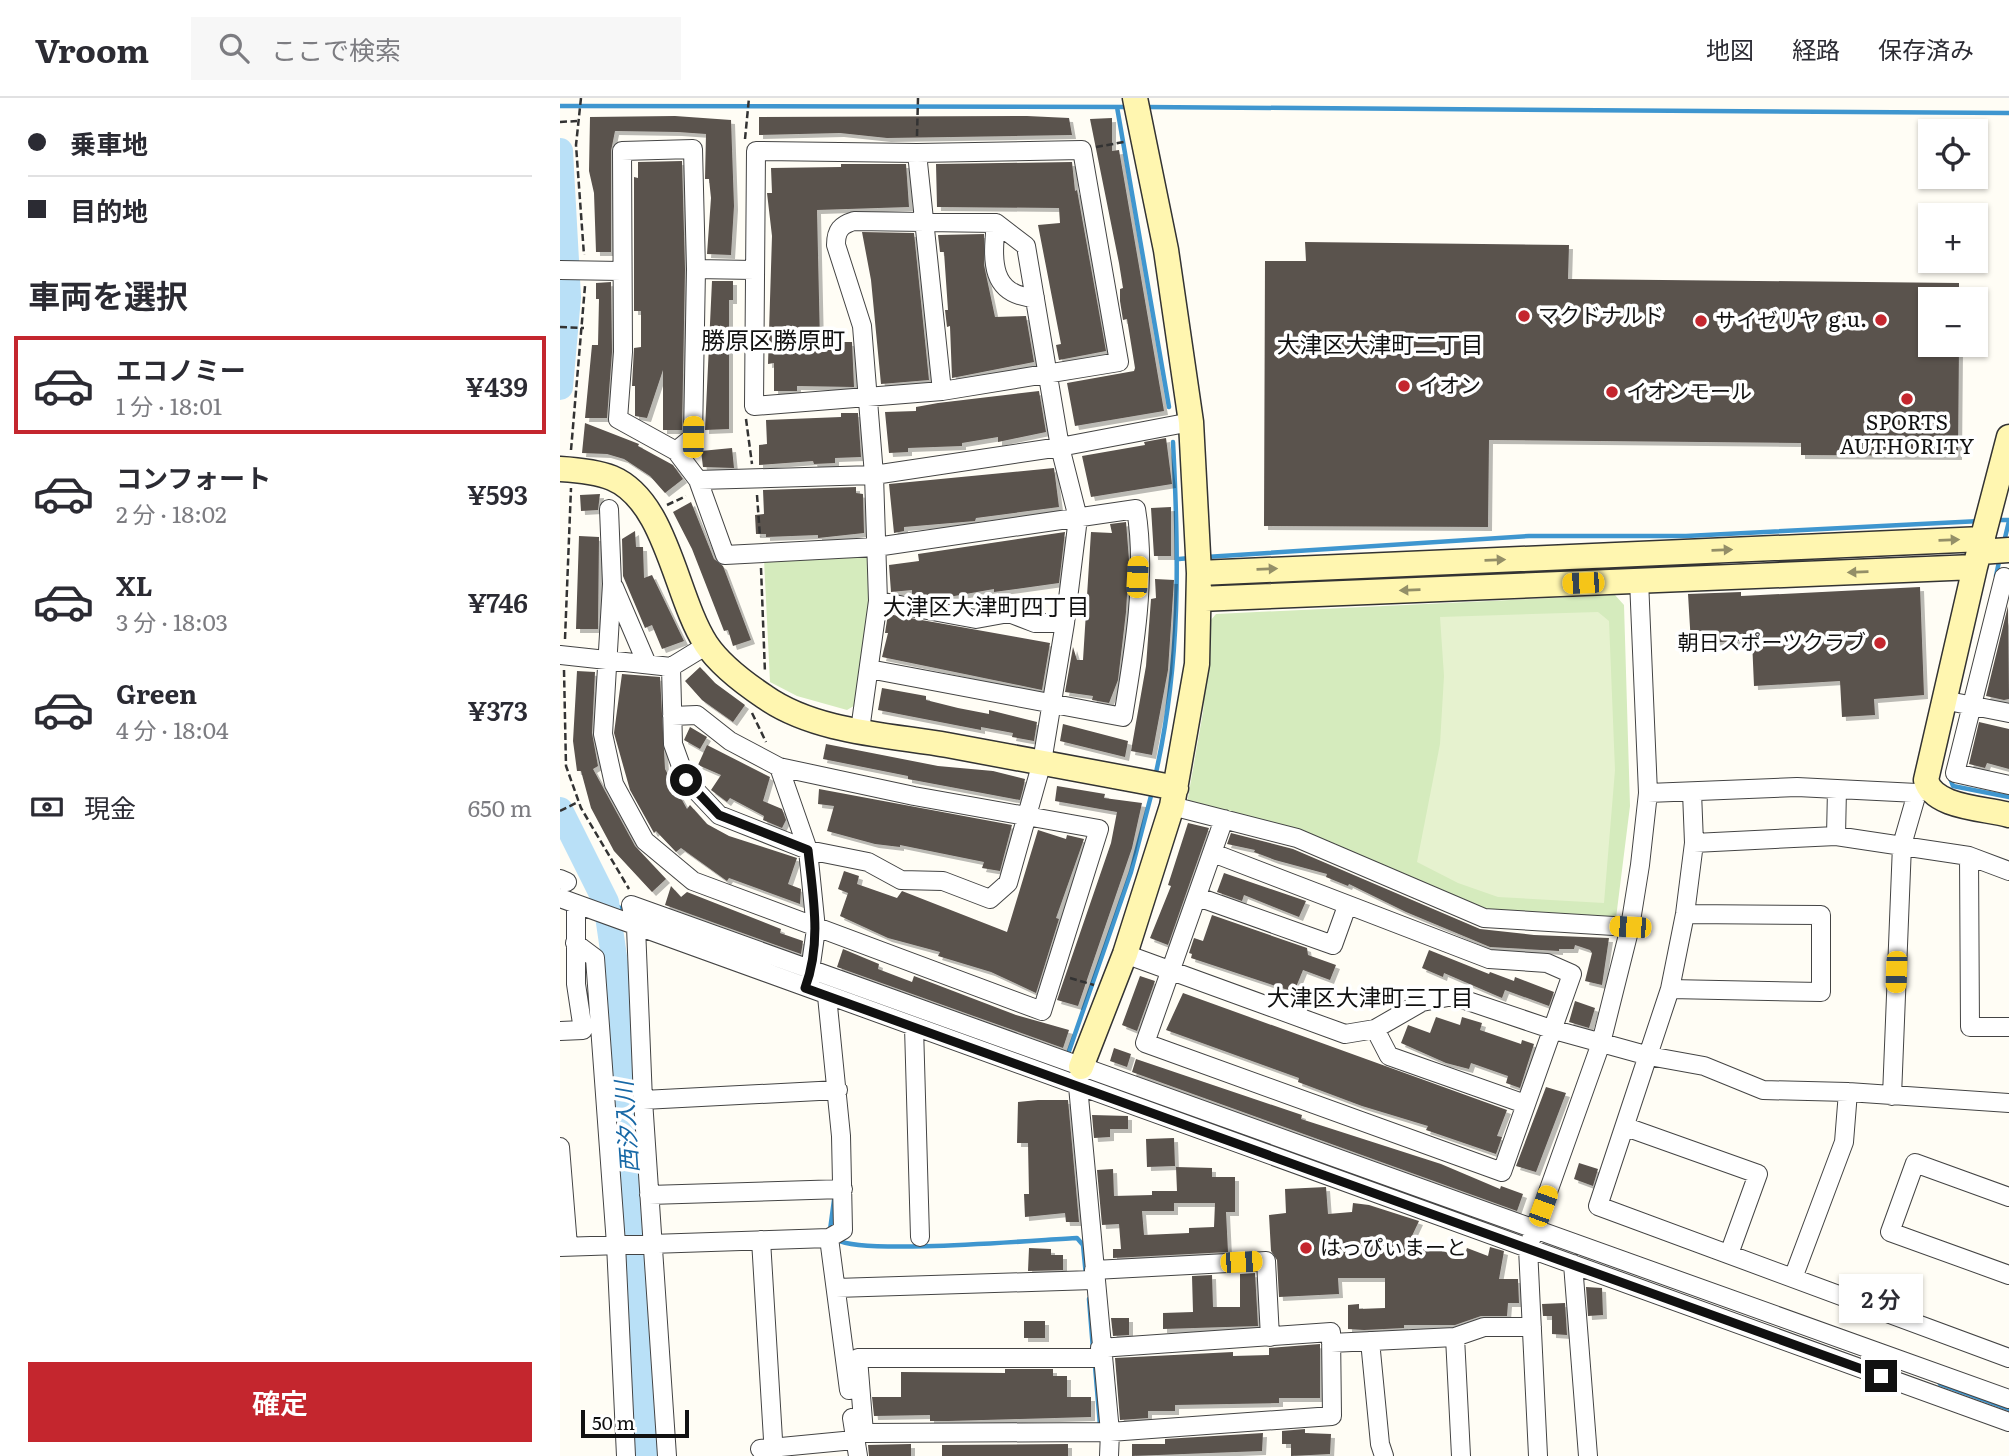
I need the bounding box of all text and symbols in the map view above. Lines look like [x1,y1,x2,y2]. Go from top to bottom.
search box [191,17,681,80]
text: Vroom [35,24,149,73]
icon: search [215,29,253,67]
text: ここで検索 [271,29,401,68]
text: 地図 [1706,31,1754,66]
text: 経路 [1792,31,1840,66]
text: 保存済み [1878,31,1974,66]
map controls [1918,119,1988,357]
button: locate [1918,119,1988,189]
text: 乗車地 [70,123,148,162]
text: 目的地 [70,190,148,229]
button: + [1918,203,1988,273]
text: 車両を選択 [28,270,188,318]
button: − [1918,287,1988,357]
place label: マクドナルド [1538,298,1664,329]
place label: g.u. [1829,302,1867,333]
place label: サイゼリヤ [1715,303,1820,334]
marker: マクドナルド [1516,308,1532,324]
marker: g.u. [1873,312,1889,328]
marker: サイゼリヤ [1693,313,1709,329]
district label: 勝原区勝原町 [701,321,845,356]
district label: 大津区大津町二丁目 [1277,326,1484,360]
text: エコノミー [116,349,246,388]
icon: car [32,354,95,417]
text: ¥439 [465,366,528,405]
place label: イオン [1418,368,1481,399]
place label: イオンモール [1626,374,1752,405]
marker: イオン [1396,378,1412,394]
marker: イオンモール [1604,384,1620,400]
text: 1 分 · 18:01 [116,388,222,422]
marker: SPORTS AUTHORITY [1899,391,1915,407]
place label: SPORTS AUTHORITY [1840,405,1974,460]
car [683,416,704,458]
text: コンフォート [116,457,271,496]
icon: car [32,462,95,525]
text: ¥593 [467,474,528,513]
text: 2 分 · 18:02 [116,496,227,530]
one-way arrow [1938,535,1960,546]
one-way arrow [1711,544,1733,555]
one-way arrow [1484,554,1506,565]
car [1126,555,1149,599]
one-way arrow [1257,564,1279,575]
text: XL [116,565,153,604]
one-way arrow [1847,566,1869,577]
icon: car [32,570,95,633]
car [1562,572,1605,594]
text: ¥746 [467,582,528,621]
one-way arrow [1399,584,1421,595]
district label: 大津区大津町四丁目 [883,588,1090,622]
text: 3 分 · 18:03 [116,604,228,638]
place label: 朝日スポーツクラブ [1677,625,1866,656]
marker: 朝日スポーツクラブ [1872,635,1888,651]
text: Green [116,673,197,712]
icon: car [32,678,95,741]
text: ¥373 [467,690,528,729]
text: 4 分 · 18:04 [116,712,229,746]
route start [670,764,702,796]
text: 現金 [84,787,136,826]
icon: cash [28,788,66,826]
text: 650 m [468,790,532,824]
car [1609,915,1652,939]
car [1885,951,1908,993]
district label: 大津区大津町三丁目 [1267,979,1474,1013]
water label: 西汐入川 [605,1077,645,1174]
car [1526,1183,1561,1229]
place label: はっぴぃまーと [1320,1230,1467,1261]
marker: はっぴぃまーと [1298,1240,1314,1256]
car [1220,1250,1263,1274]
callout: 2 分 [1839,1274,1923,1324]
text: 2 分 [1861,1281,1901,1315]
route end [1865,1360,1897,1392]
button: 確定 [28,1362,532,1442]
scale bar [581,1407,690,1439]
text: 50 m [592,1408,635,1436]

